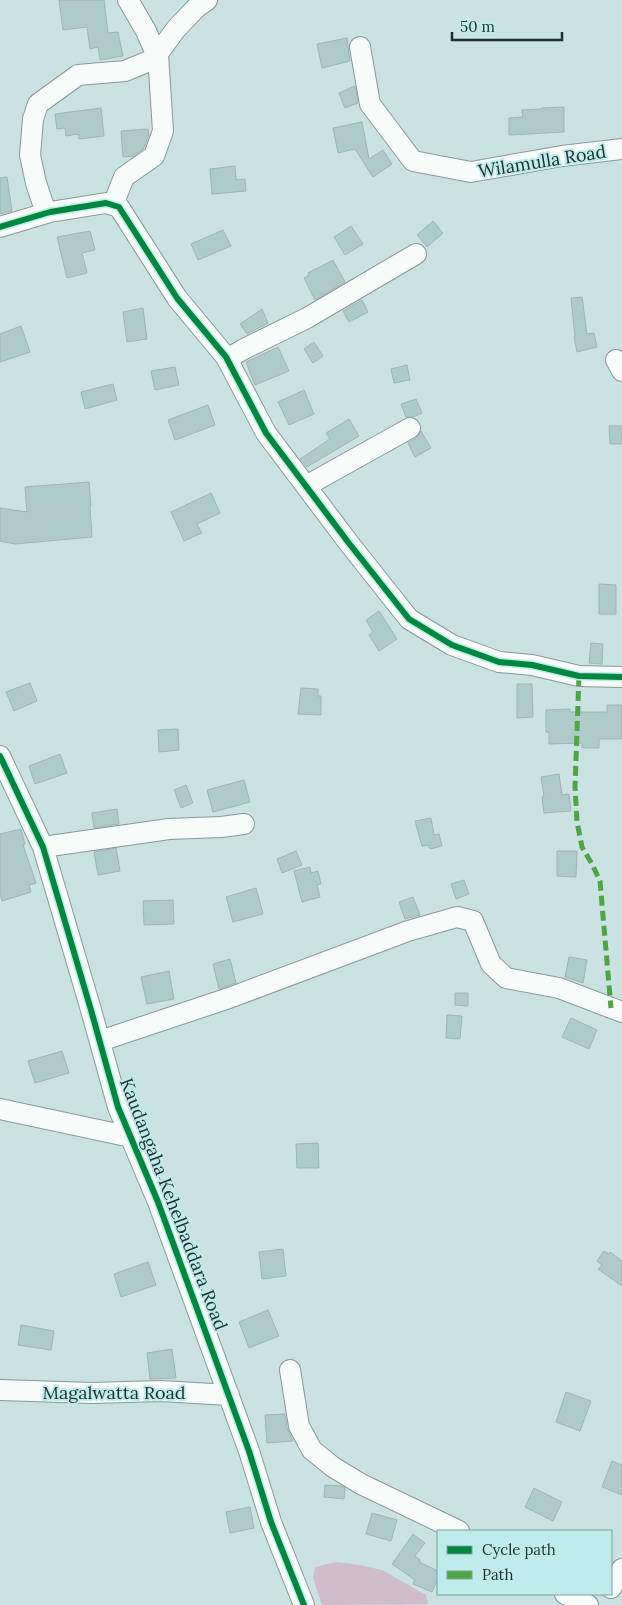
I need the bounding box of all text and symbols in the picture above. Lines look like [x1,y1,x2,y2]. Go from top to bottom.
scale bar [452,10,562,42]
text: 50 m [460,17,495,36]
street label: Wilamulla Road [476,139,608,182]
street label: Kaudangaha Kehelbaddara Road [115,1075,233,1334]
street label: Magalwatta Road [42,1381,186,1404]
legend [437,1530,612,1595]
text: Cycle path [482,1540,556,1559]
text: Path [482,1565,513,1584]

